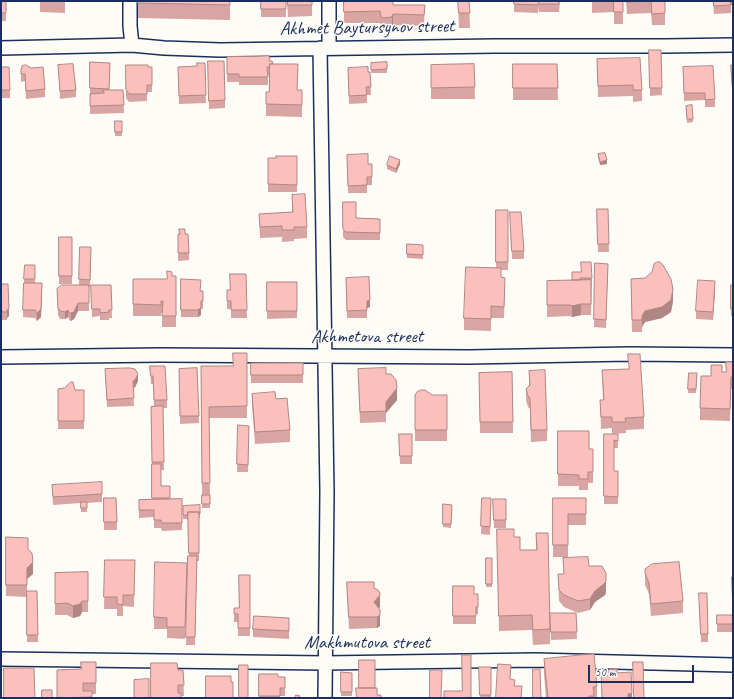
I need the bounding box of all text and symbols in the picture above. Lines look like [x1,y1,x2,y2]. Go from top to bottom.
street label: Akhmet Baytursynov street [280,15,454,41]
street label: Akhmetova street [311,326,423,348]
street label: Makhmutova street [304,632,430,654]
scale bar [590,657,696,683]
text: 50 m [595,664,615,680]

